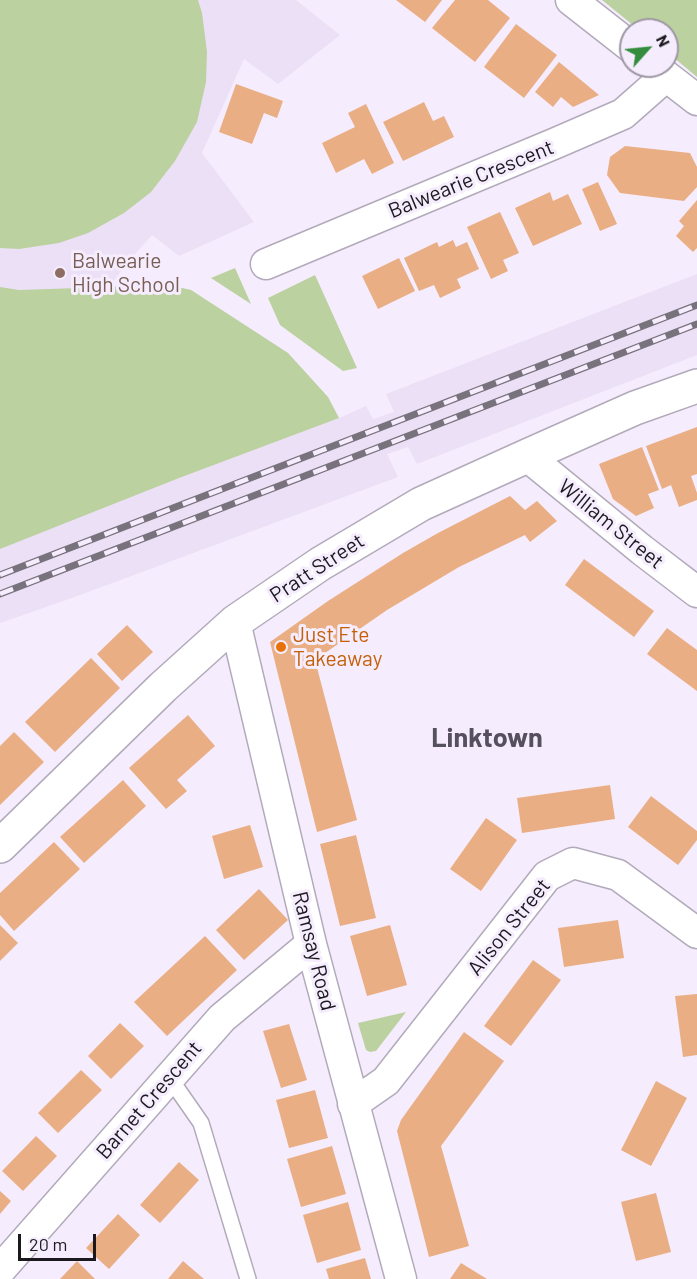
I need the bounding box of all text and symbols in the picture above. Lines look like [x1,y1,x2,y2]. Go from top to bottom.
north arrow [619,18,679,78]
text: N [653,31,675,50]
street label: Balwearie Crescent [385,134,557,224]
place label: Balwearie High School [72,248,180,298]
marker: Balwearie High School [53,266,67,280]
street label: William Street [553,474,669,574]
street label: Pratt Street [265,528,369,608]
place label: Just Ete Takeaway [293,622,382,672]
marker: Just Ete Takeaway [274,640,288,654]
district label: Linktown [431,722,543,754]
street label: Alison Street [462,873,556,981]
street label: Ramsay Road [287,889,341,1013]
street label: Barnet Crescent [91,1036,207,1164]
scale bar [21,1222,99,1260]
text: 20 m [29,1233,67,1255]

